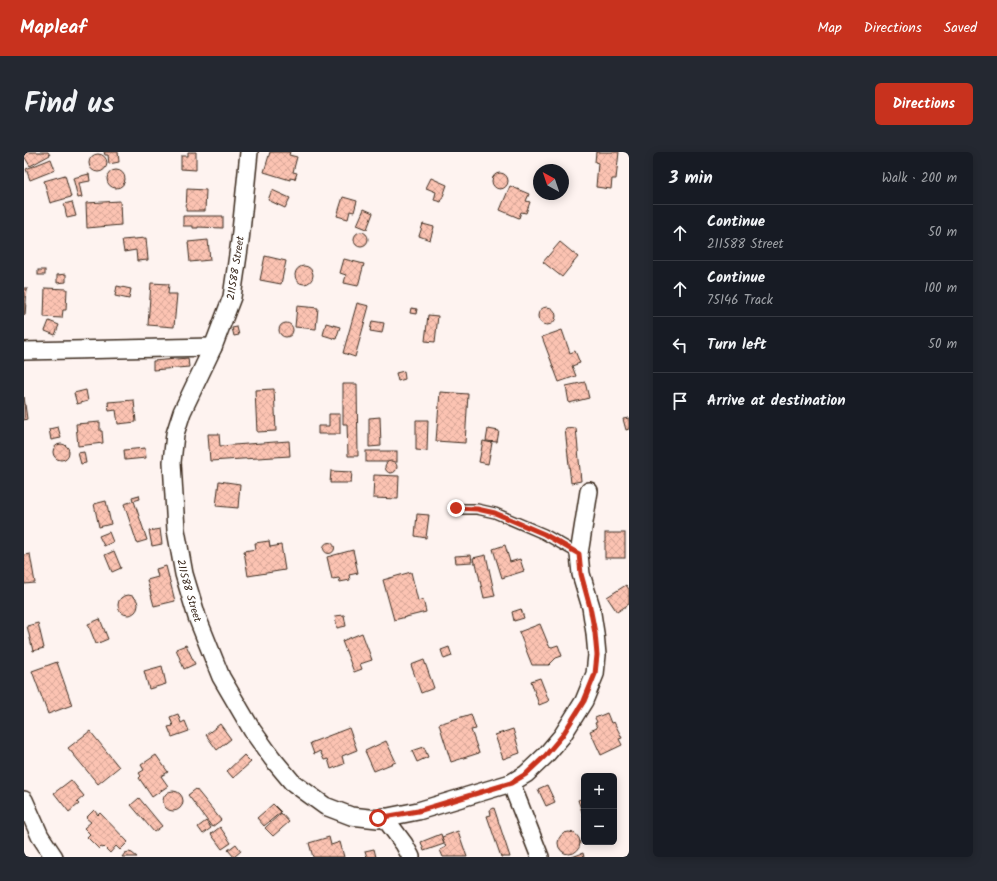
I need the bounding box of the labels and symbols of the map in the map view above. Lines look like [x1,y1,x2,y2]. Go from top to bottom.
north arrow [533,164,569,200]
street label: 211588 Street [222,234,250,302]
route end [447,499,465,517]
street label: 211588 Street [171,558,207,626]
route start [369,809,387,827]

